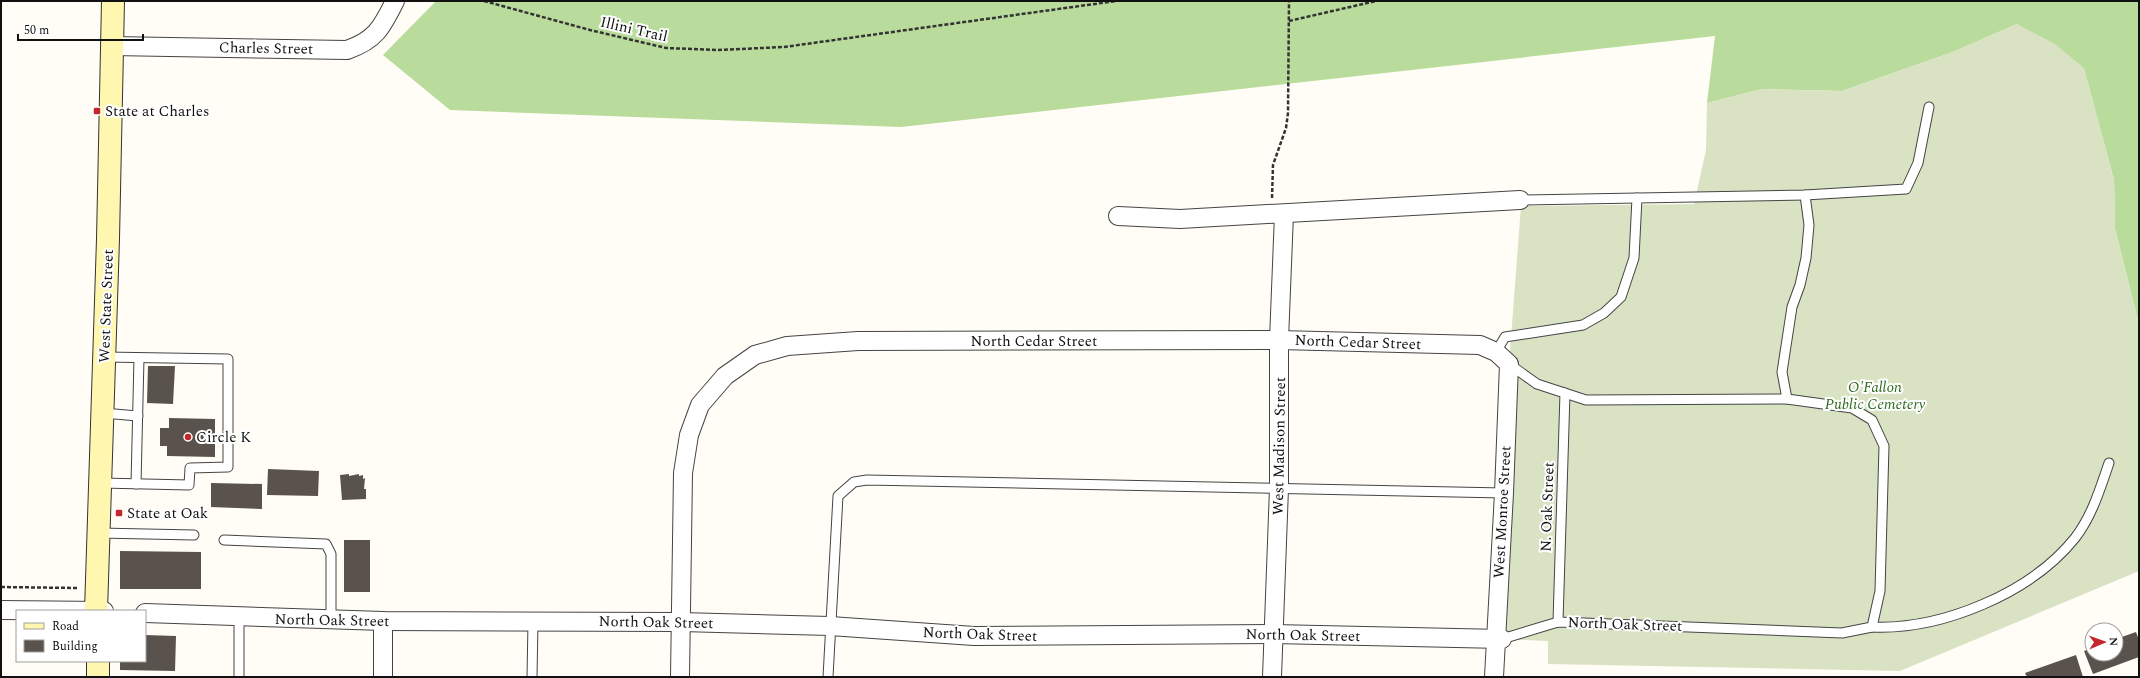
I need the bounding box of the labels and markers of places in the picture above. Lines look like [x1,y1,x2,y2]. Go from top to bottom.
place label: State at Charles [105,100,209,123]
marker: State at Charles [92,106,102,116]
place label: Circle K [196,426,251,449]
marker: Circle K [183,432,193,442]
place label: State at Oak [127,502,208,525]
marker: State at Oak [114,508,124,518]

